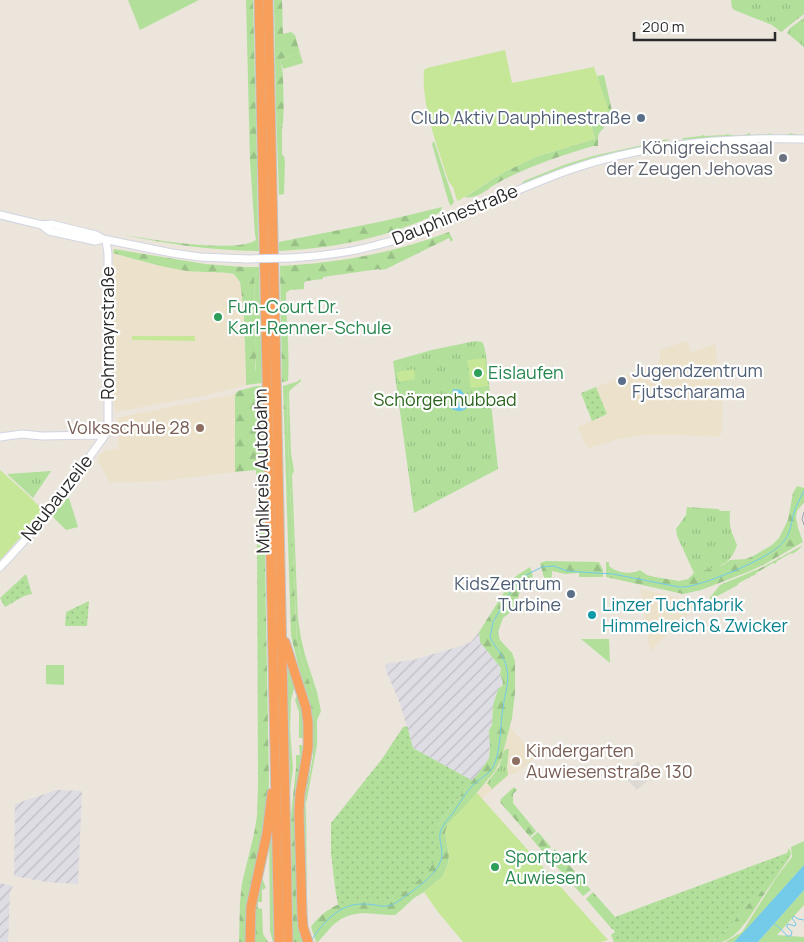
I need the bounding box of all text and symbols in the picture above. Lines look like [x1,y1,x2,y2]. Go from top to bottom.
scale bar [634,10,775,42]
text: 200 m [642,16,685,37]
place label: Club Aktiv Dauphinestraße [411,105,631,129]
marker: Club Aktiv Dauphinestraße [635,112,647,124]
place label: Königreichssaal der Zeugen Jehovas [606,135,773,180]
marker: Königreichssaal der Zeugen Jehovas [777,152,789,164]
street label: Dauphinestraße [388,178,521,250]
street label: Rohrmayrstraße [95,266,119,400]
place label: Fun-Court Dr. Karl-Renner-Schule [228,294,392,339]
marker: Fun-Court Dr. Karl-Renner-Schule [212,311,224,323]
place label: Jugendzentrum Fjutscharama [632,358,763,403]
place label: Eislaufen [488,360,564,384]
marker: Eislaufen [472,367,484,379]
marker: Jugendzentrum Fjutscharama [616,375,628,387]
park label: Schörgenhubbad [373,387,517,411]
street label: Mühlkreis Autobahn [248,388,274,554]
place label: Volksschule 28 [67,415,190,439]
marker: Volksschule 28 [194,422,206,434]
street label: Neubauzeile [15,449,97,545]
place label: KidsZentrum Turbine [454,571,561,616]
marker: KidsZentrum Turbine [565,588,577,600]
place label: Linzer Tuchfabrik Himmelreich & Zwicker [602,592,789,637]
marker: Linzer Tuchfabrik Himmelreich & Zwicker [586,609,598,621]
place label: Kindergarten Auwiesenstraße 130 [526,738,693,783]
marker: Kindergarten Auwiesenstraße 130 [510,755,522,767]
place label: Sportpark Auwiesen [505,844,588,889]
marker: Sportpark Auwiesen [489,861,501,873]

